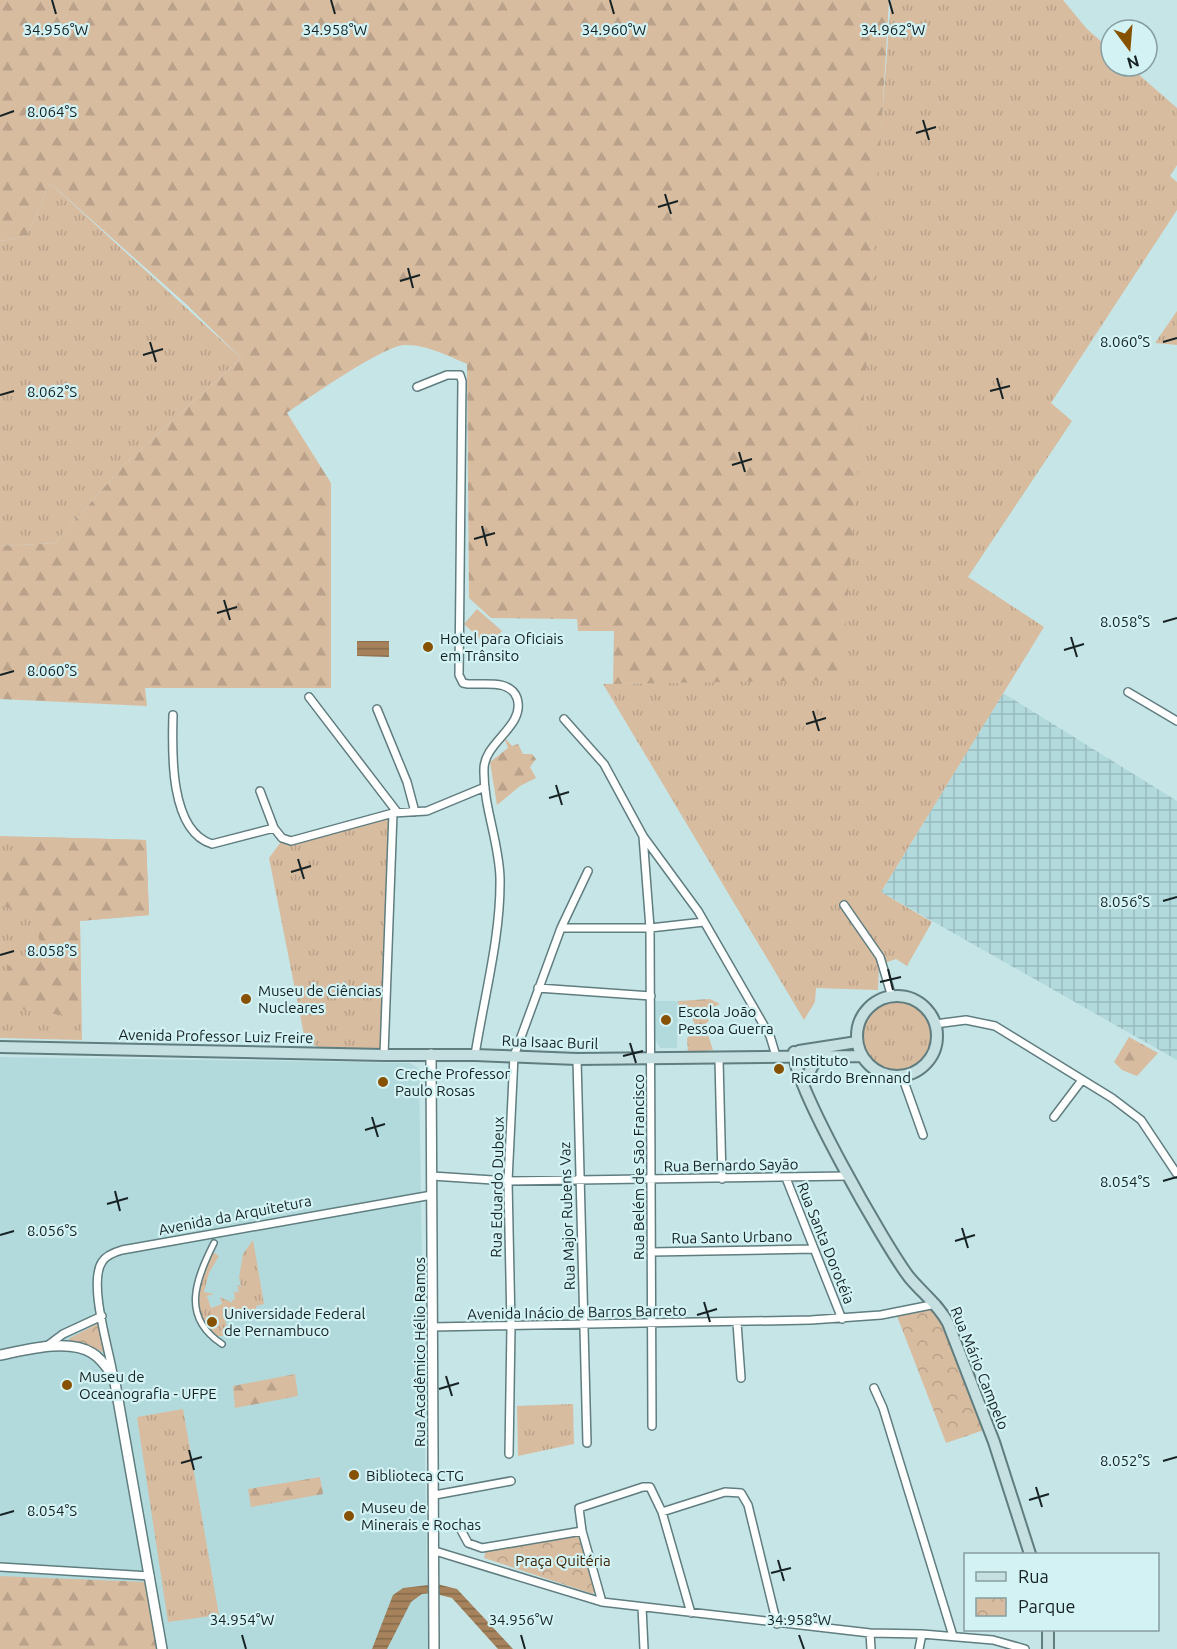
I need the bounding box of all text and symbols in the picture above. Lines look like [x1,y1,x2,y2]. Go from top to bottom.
north arrow [1099,18,1159,78]
text: 34.956°W [24,21,88,38]
text: 34.958°W [303,21,367,38]
text: 34.960°W [582,21,646,38]
text: 34.962°W [861,21,925,38]
text: N [1125,52,1141,73]
text: 8.064°S [27,103,77,120]
text: 8.060°S [1100,333,1150,350]
text: 8.062°S [27,383,77,400]
text: 8.058°S [1100,613,1150,630]
place label: Hotel para Oficiais em Trânsito [440,630,564,664]
marker: Hotel para Oficiais em Trânsito [421,640,435,654]
text: 8.060°S [27,662,77,679]
text: 8.056°S [1100,893,1150,910]
text: 8.058°S [27,942,77,959]
place label: Museu de Ciências Nucleares [258,982,381,1016]
marker: Museu de Ciências Nucleares [239,992,253,1006]
place label: Escola João Pessoa Guerra [678,1003,774,1037]
marker: Escola João Pessoa Guerra [659,1013,673,1027]
street label: Avenida Professor Luiz Freire [118,1026,314,1046]
street label: Rua Isaac Buril [501,1032,599,1052]
place label: Instituto Ricardo Brennand [791,1052,911,1086]
marker: Instituto Ricardo Brennand [772,1062,786,1076]
place label: Creche Professor Paulo Rosas [395,1065,511,1099]
street label: Rua Belém de São Francisco [630,1074,647,1260]
marker: Creche Professor Paulo Rosas [376,1075,390,1089]
street label: Rua Eduardo Dubeux [487,1116,507,1258]
street label: Rua Major Rubens Vaz [556,1141,578,1291]
street label: Rua Bernardo Sayão [663,1155,799,1175]
text: 8.054°S [1100,1173,1150,1190]
street label: Rua Santa Dorotéia [794,1180,858,1306]
street label: Avenida da Arquitetura [157,1192,313,1238]
text: 8.056°S [27,1222,77,1239]
street label: Rua Santo Urbano [671,1227,793,1247]
street label: Rua Acadêmico Hélio Ramos [411,1257,428,1447]
street label: Avenida Inácio de Barros Barreto [467,1302,687,1322]
street label: Rua Mário Campelo [948,1304,1012,1432]
place label: Universidade Federal de Pernambuco [224,1305,365,1339]
marker: Universidade Federal de Pernambuco [205,1315,219,1329]
place label: Museu de Oceanografia - UFPE [79,1368,217,1402]
marker: Museu de Oceanografia - UFPE [60,1378,74,1392]
text: 8.052°S [1100,1452,1150,1469]
place label: Biblioteca CTG [366,1467,464,1484]
marker: Biblioteca CTG [347,1468,361,1482]
place label: Museu de Minerais e Rochas [361,1499,481,1533]
text: 8.054°S [27,1502,77,1519]
marker: Museu de Minerais e Rochas [342,1509,356,1523]
park label: Praça Quitéria [515,1552,611,1569]
legend [964,1553,1159,1631]
text: Rua [1018,1566,1049,1586]
text: Parque [1018,1596,1075,1616]
text: 34.954°W [210,1611,274,1628]
text: 34.956°W [489,1611,553,1628]
text: 34.958°W [767,1611,831,1628]

